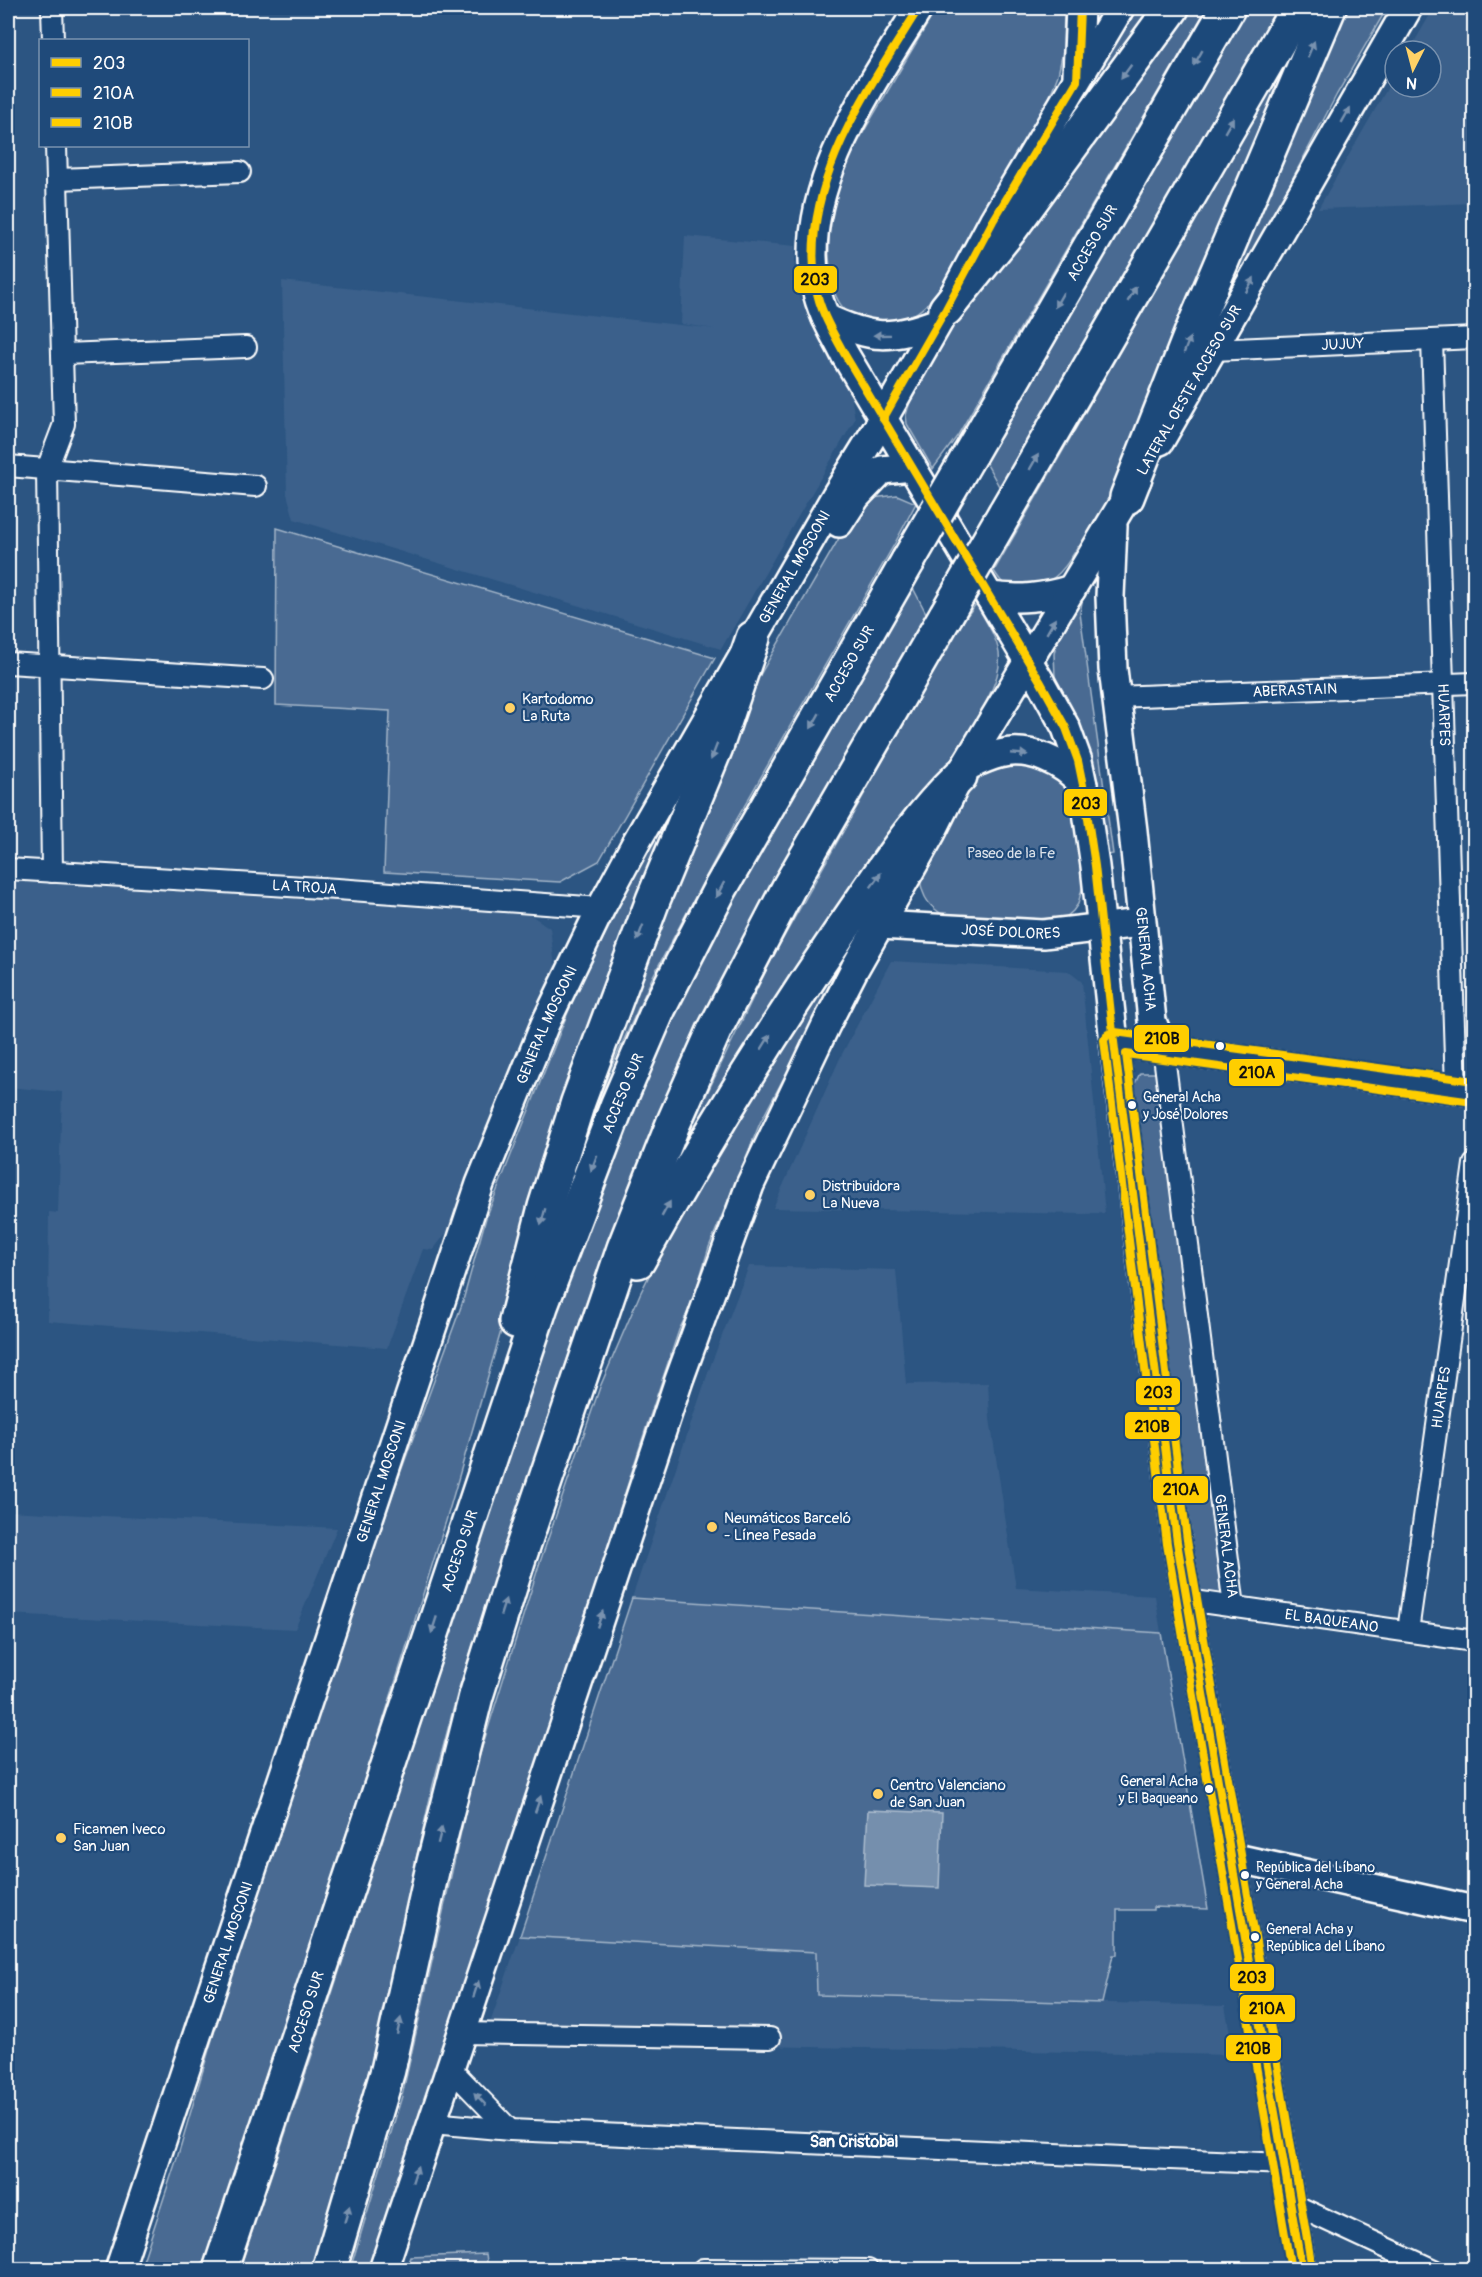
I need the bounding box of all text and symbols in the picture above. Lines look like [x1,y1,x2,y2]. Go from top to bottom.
legend [39,39,249,147]
north arrow [1383,39,1443,99]
one-way arrow [1306,40,1316,58]
one-way arrow [1193,50,1204,66]
text: 203 [93,52,125,75]
one-way arrow [1120,63,1132,79]
text: N [1405,72,1418,93]
text: 210A [93,82,134,105]
one-way arrow [1341,106,1351,123]
text: 210B [93,112,133,135]
one-way arrow [1224,117,1235,133]
street label: ACCESO SUR [1063,201,1122,285]
line badge: 203 [793,265,838,294]
text: 203 [801,270,829,290]
one-way arrow [1245,276,1255,293]
one-way arrow [1127,285,1137,302]
one-way arrow [1053,292,1064,308]
street label: LATERAL OESTE ACCESO SUR [1133,301,1246,479]
one-way arrow [872,330,891,340]
street label: JUJUY [1321,334,1365,355]
one-way arrow [1182,336,1192,354]
one-way arrow [1029,453,1039,470]
street label: GENERAL MOSCONI [755,507,835,627]
one-way arrow [1045,618,1056,634]
street label: ACCESO SUR [820,622,879,706]
street label: ABERASTAIN [1252,679,1338,702]
street label: HUARPES [1433,683,1454,746]
place label: Kartodomo La Ruta [522,690,594,726]
marker: Kartodomo La Ruta [503,701,517,715]
one-way arrow [810,712,820,729]
one-way arrow [708,744,718,762]
one-way arrow [1010,749,1029,758]
line badge: 203 [1063,788,1108,817]
text: 203 [1072,794,1100,814]
park label: Paseo de la Fe [967,844,1056,863]
one-way arrow [870,873,882,889]
street label: LA TROJA [271,876,338,899]
one-way arrow [715,882,724,899]
street label: GENERAL ACHA [1131,906,1160,1012]
street label: JOSÉ DOLORES [961,921,1061,944]
one-way arrow [635,924,645,942]
street label: GENERAL MOSCONI [513,963,582,1087]
line badge: 210B [1133,1024,1190,1053]
text: 210B [1144,1029,1180,1049]
one-way arrow [761,1033,772,1050]
unlabelled marker [1214,1040,1226,1052]
street label: ACCESO SUR [598,1050,649,1136]
line badge: 210A [1228,1058,1285,1087]
text: 210A [1239,1063,1276,1083]
place label: General Acha y José Dolores [1142,1089,1229,1123]
marker: General Acha y José Dolores [1126,1099,1138,1111]
one-way arrow [589,1154,598,1172]
place label: Distribuidora La Nueva [822,1177,900,1213]
marker: Distribuidora La Nueva [803,1188,817,1202]
one-way arrow [661,1200,671,1217]
one-way arrow [538,1208,547,1226]
street label: HUARPES [1428,1365,1455,1430]
line badge: 203 [1135,1377,1181,1406]
text: 203 [1144,1383,1172,1403]
line badge: 210B [1124,1411,1181,1440]
text: 210B [1134,1417,1170,1437]
street label: GENERAL MOSCONI [352,1418,411,1545]
line badge: 210A [1152,1475,1209,1504]
text: 210A [1163,1480,1200,1500]
street label: GENERAL ACHA [1210,1493,1242,1599]
street label: ACCESO SUR [438,1507,482,1594]
place label: Neumáticos Barceló - Línea Pesada [724,1509,851,1545]
marker: Neumáticos Barceló - Línea Pesada [705,1520,719,1534]
one-way arrow [499,1598,509,1616]
street label: EL BAQUEANO [1284,1605,1379,1637]
one-way arrow [596,1610,605,1628]
one-way arrow [429,1616,439,1634]
place label: General Acha y El Baqueano [1118,1773,1198,1807]
place label: Centro Valenciano de San Juan [890,1776,1006,1812]
marker: General Acha y El Baqueano [1203,1783,1215,1795]
marker: Centro Valenciano de San Juan [871,1787,885,1801]
one-way arrow [533,1795,543,1813]
place label: Ficamen Iveco San Juan [73,1820,166,1856]
one-way arrow [436,1826,446,1844]
marker: Ficamen Iveco San Juan [54,1831,68,1845]
place label: República del Líbano y General Acha [1255,1859,1375,1893]
marker: República del Líbano y General Acha [1239,1869,1251,1881]
street label: GENERAL MOSCONI [199,1879,257,2006]
place label: General Acha y República del Líbano [1266,1921,1385,1955]
marker: General Acha y República del Líbano [1249,1931,1261,1943]
line badge: 203 [1229,1963,1275,1992]
street label: ACCESO SUR [284,1968,329,2055]
text: 203 [1238,1968,1266,1988]
one-way arrow [472,1980,482,1998]
line badge: 210A [1239,1994,1296,2023]
text: 210A [1249,1999,1286,2019]
one-way arrow [394,2017,404,2035]
line badge: 210B [1225,2034,1282,2062]
text: 210B [1235,2039,1271,2059]
one-way arrow [474,2092,488,2106]
district label: San Cristobal [810,2132,898,2152]
one-way arrow [411,2165,420,2183]
one-way arrow [343,2205,352,2223]

